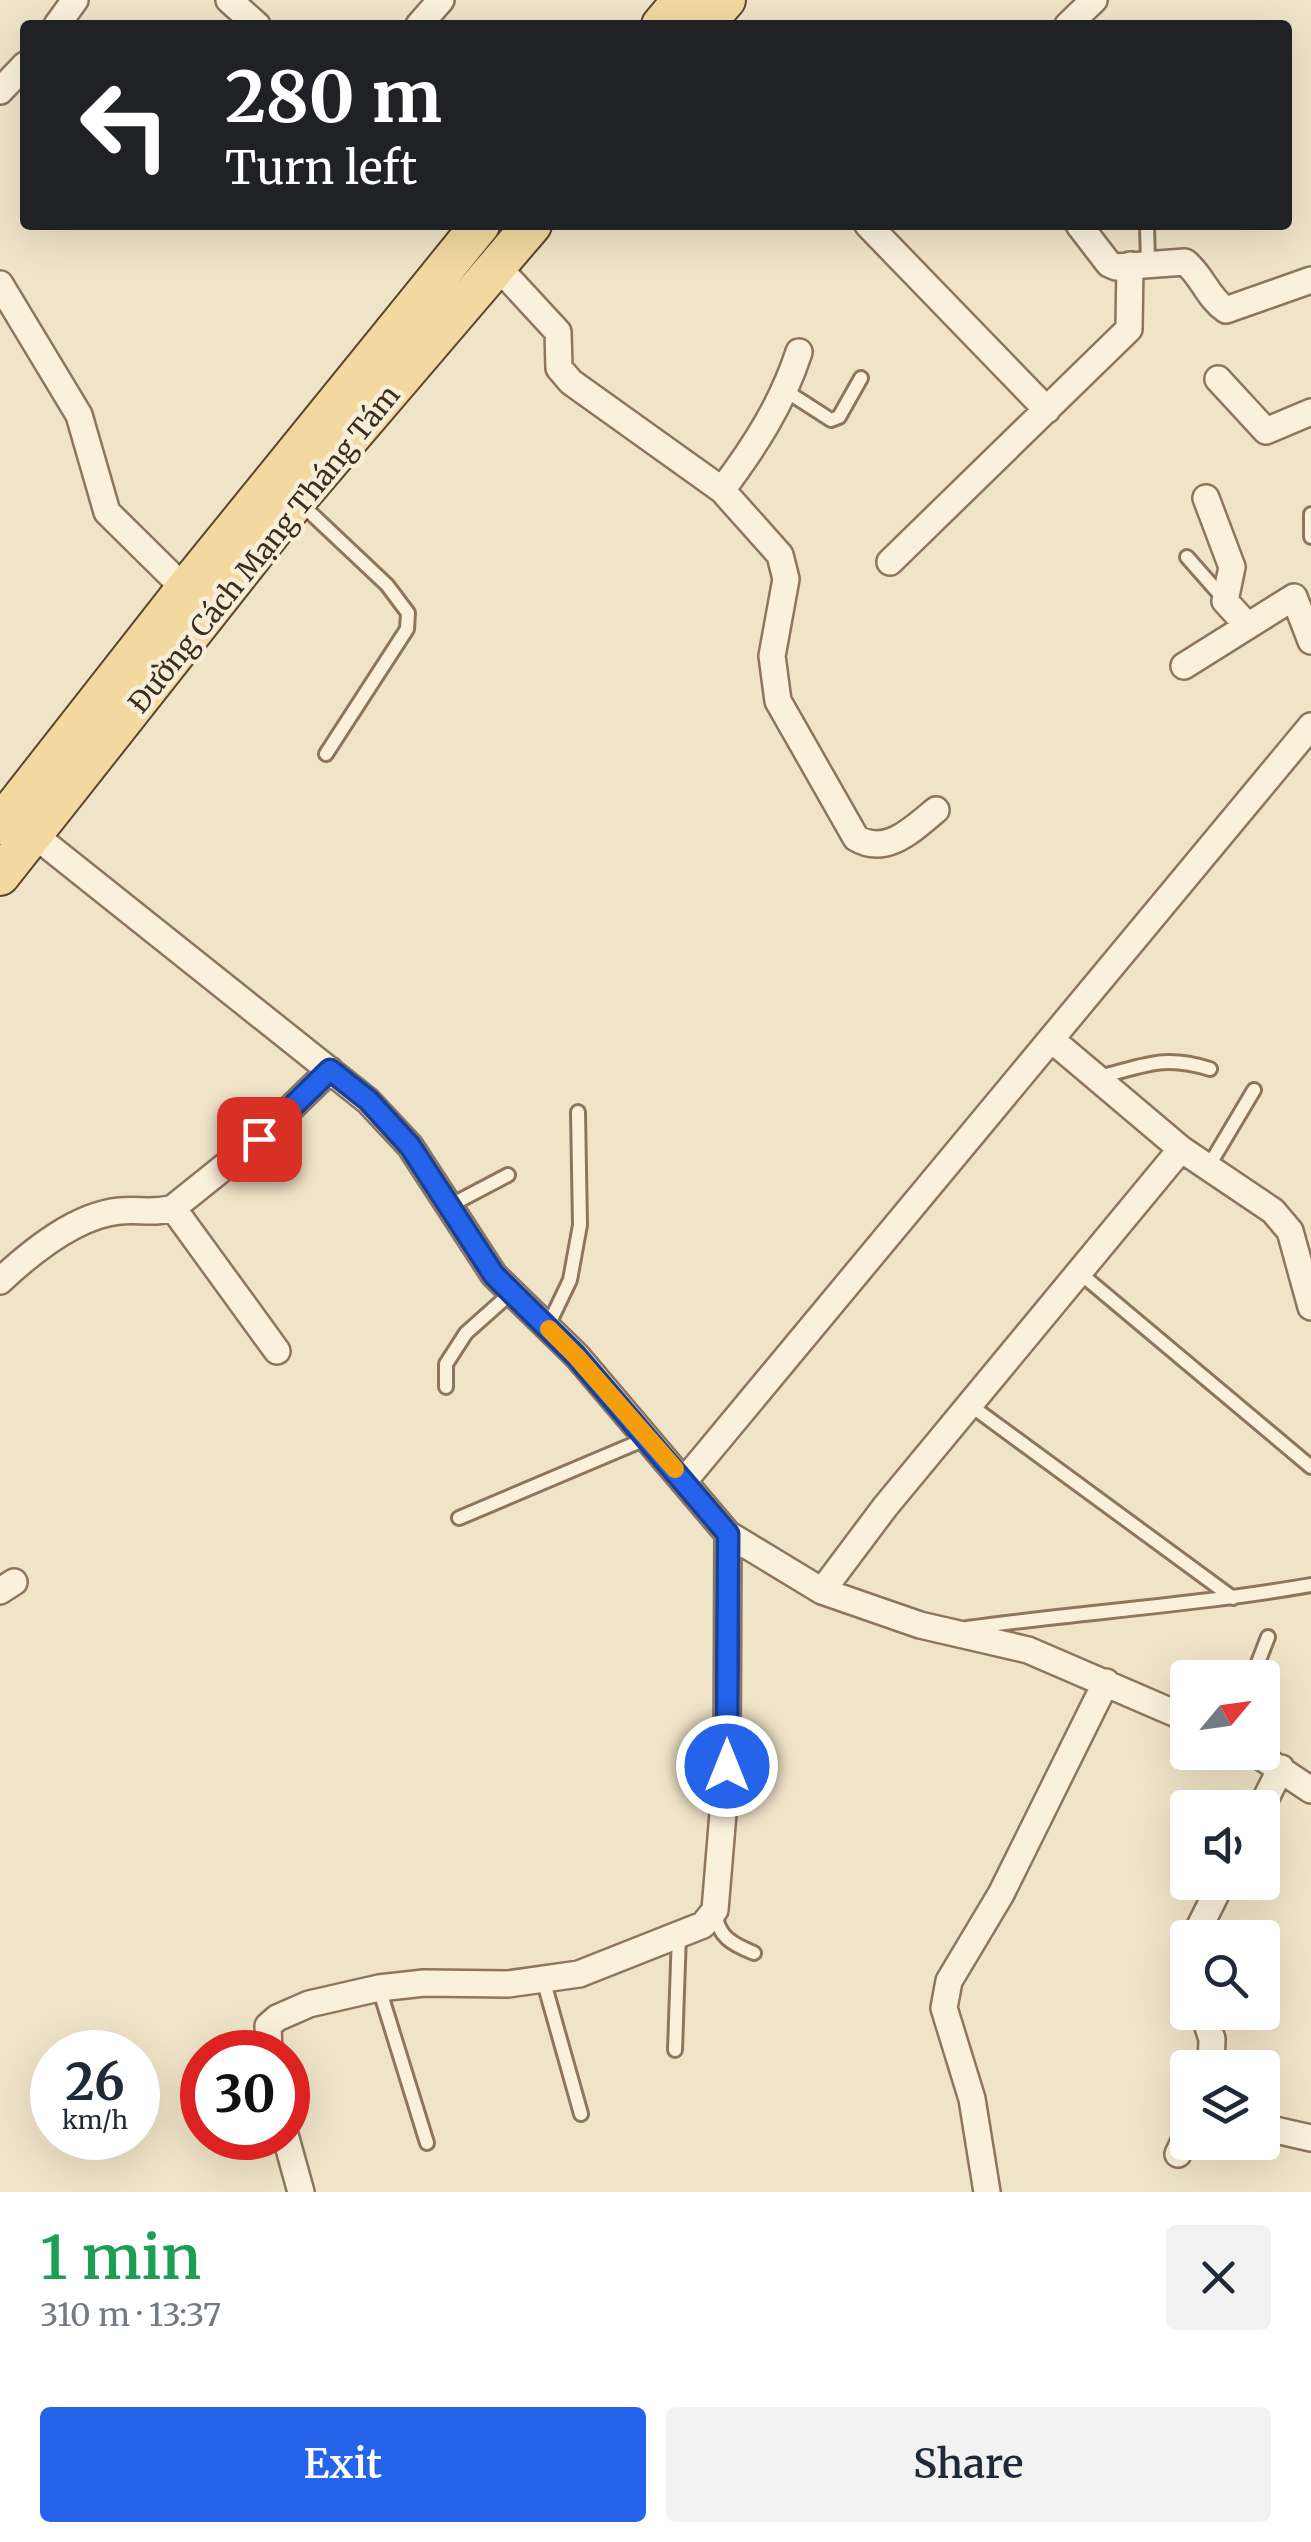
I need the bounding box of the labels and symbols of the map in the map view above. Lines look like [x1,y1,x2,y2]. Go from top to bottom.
street label: Đường Cách Mạng Tháng Tám [121,378,408,720]
pin [217,1097,302,1182]
north arrow [1170,1660,1280,1770]
position arrow [675,1714,779,1818]
speed limit sign: 30 [180,2030,310,2160]

